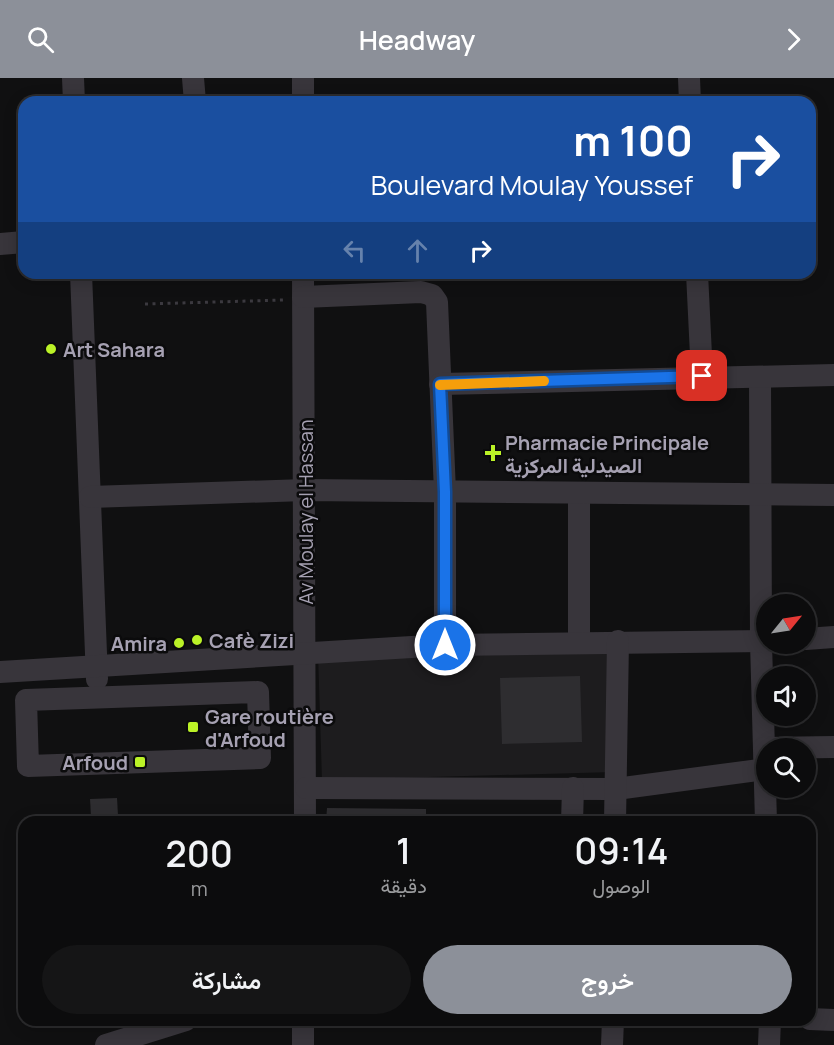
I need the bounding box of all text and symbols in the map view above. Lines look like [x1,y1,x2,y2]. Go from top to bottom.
text: Headway [359,21,475,58]
icon: search [24,23,57,56]
icon: forward [777,23,810,56]
text: 100 m [573,111,693,169]
icon: right [714,120,792,198]
text: Boulevard Moulay Youssef [371,166,693,203]
icon: left [338,234,371,267]
icon: ahead [401,234,434,267]
icon: right [464,234,497,267]
place label: Art Sahara [63,336,165,363]
marker: Art Sahara [44,342,58,356]
pin [676,350,727,401]
icon: arrive [685,359,718,392]
street label: Av Moulay el Hassan [292,419,319,605]
place label: Pharmacie Principale الصيدلية المركزية [505,429,709,479]
marker: Pharmacie Principale الصيدلية المركزية [486,446,500,460]
north arrow [756,594,816,654]
map controls [756,594,816,798]
position arrow [413,613,477,677]
place label: Cafè Zizi [209,627,294,654]
place label: Amira [111,630,167,657]
marker: Cafè Zizi [190,633,204,647]
marker: Amira [172,636,186,650]
button: sound [756,666,816,726]
place label: Gare routière d'Arfoud [205,703,334,753]
marker: Gare routière d'Arfoud [186,720,200,734]
button: search [756,738,816,798]
place label: Arfoud [62,749,128,776]
marker: Arfoud [133,755,147,769]
text: 1 [396,826,411,875]
text: 09:14 [574,826,668,875]
text: 200 [166,829,233,878]
text: دقيقة [380,872,427,899]
text: الوصول [593,872,650,899]
text: m [191,875,208,902]
button: مشاركة [42,945,411,1014]
button: خروج [423,945,792,1014]

